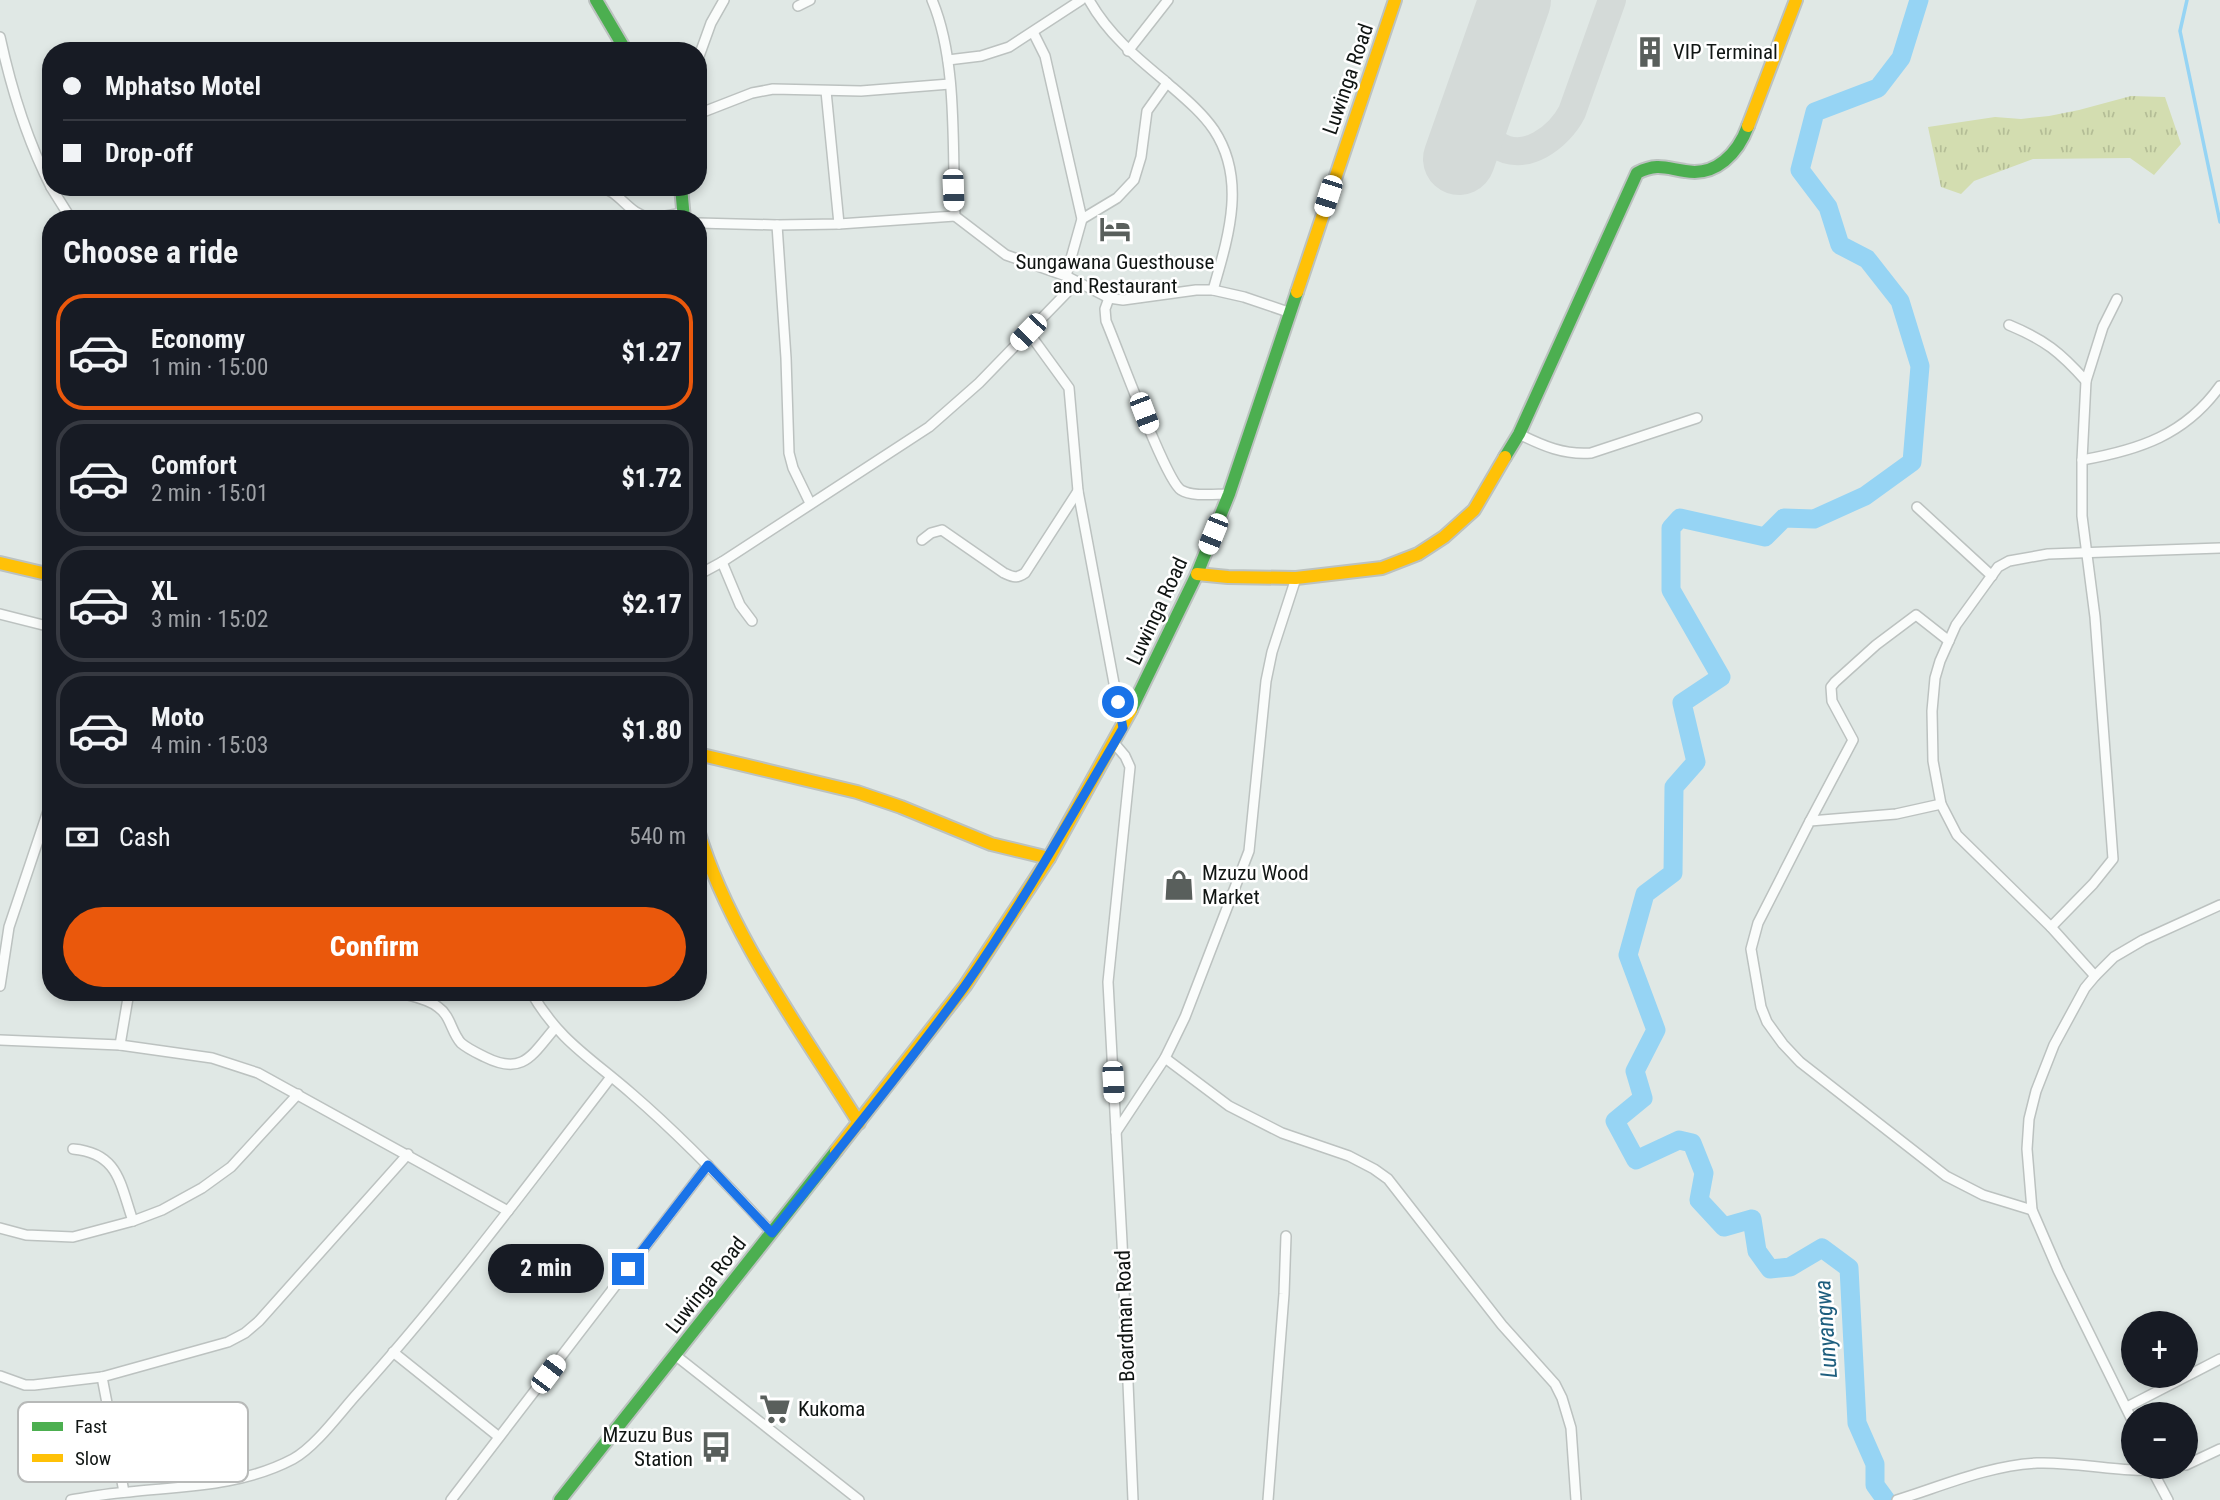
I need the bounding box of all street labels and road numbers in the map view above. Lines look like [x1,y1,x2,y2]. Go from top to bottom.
street label: Luwinga Road [1318,20,1378,138]
street label: Luwinga Road [1122,553,1192,669]
street label: Luwinga Road [661,1232,751,1338]
street label: Boardman Road [1111,1250,1139,1382]

